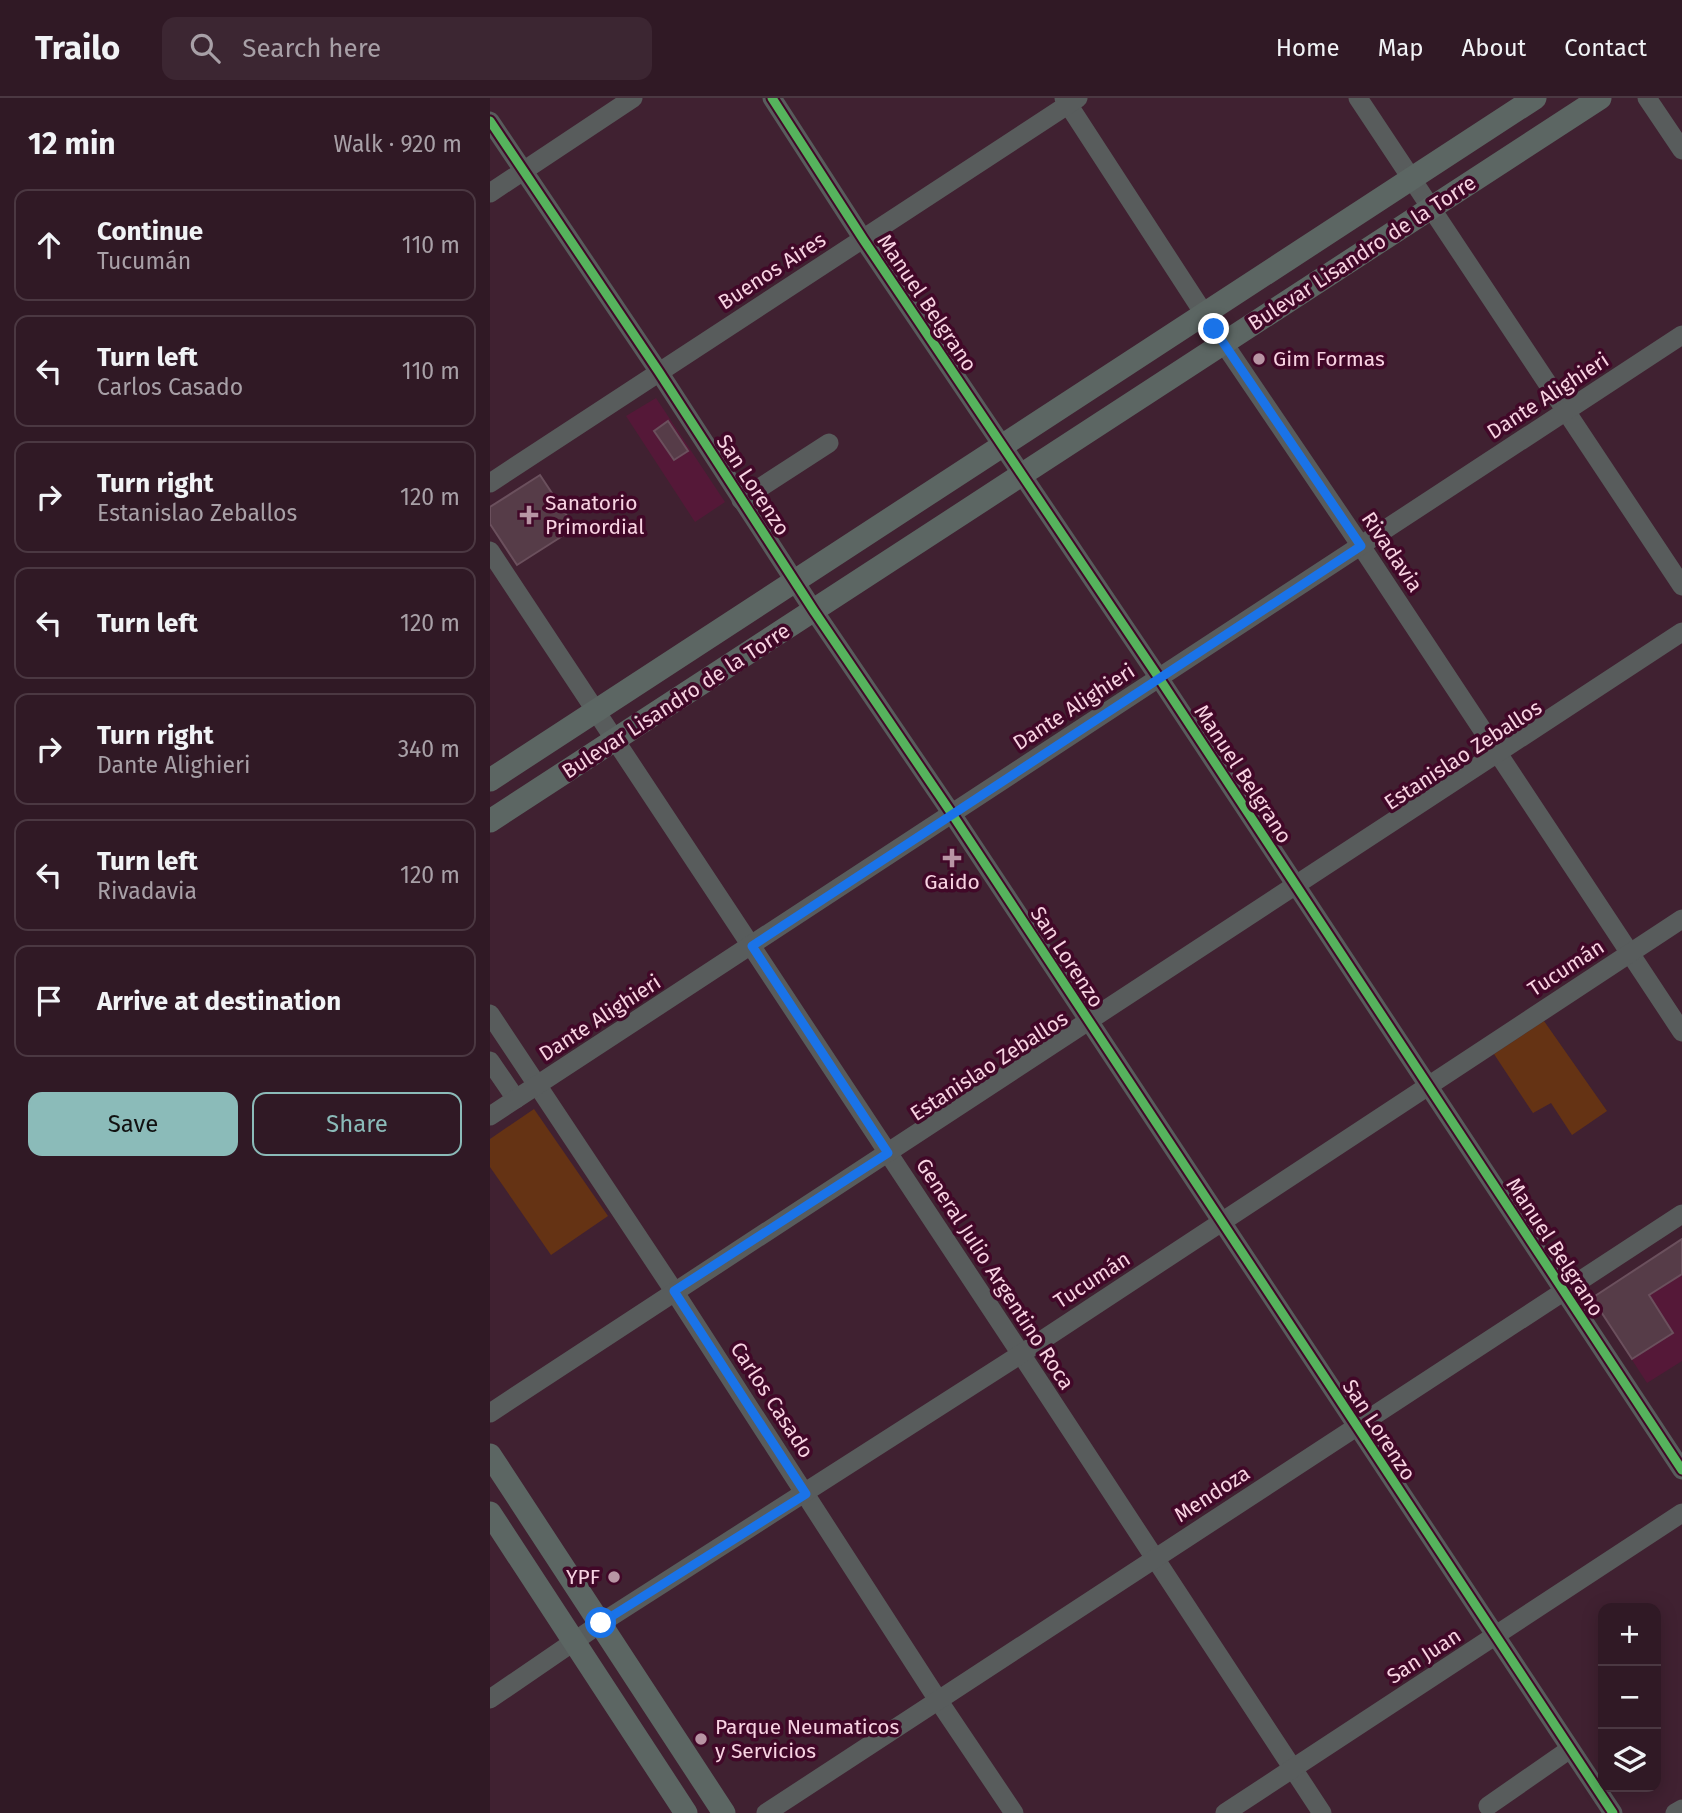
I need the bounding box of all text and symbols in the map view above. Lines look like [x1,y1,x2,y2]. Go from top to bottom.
search box [162,17,652,80]
text: Trailo [35,28,120,68]
icon: search [186,29,224,67]
text: Search here [242,33,381,64]
text: Home [1276,34,1340,62]
text: Map [1378,34,1424,62]
text: About [1462,34,1526,62]
text: Contact [1564,34,1647,62]
text: 12 min [28,126,116,162]
text: Walk · 920 m [334,130,462,158]
street label: Bulevar Lisandro de la Torre [1243,169,1481,337]
text: Continue [97,216,203,247]
icon: ahead [30,226,68,264]
street label: Buenos Aires [713,226,831,315]
street label: Manuel Belgrano [871,229,983,377]
text: 110 m [402,231,460,259]
text: Tucumán [97,247,191,275]
route end [1198,313,1229,344]
text: Turn left [97,342,198,373]
place label: Gim Formas [1273,346,1385,372]
street label: Dante Alighieri [1482,347,1614,445]
marker: Gim Formas [1251,351,1267,367]
icon: left [30,352,68,390]
text: 110 m [402,357,460,385]
text: Carlos Casado [97,373,243,401]
street label: San Lorenzo [711,429,795,541]
text: Turn right [97,468,214,499]
icon: right [30,478,68,516]
text: 120 m [400,483,460,511]
place label: Sanatorio Primordial [545,490,644,540]
text: Estanislao Zeballos [97,499,297,527]
marker: Sanatorio Primordial [519,505,539,525]
street label: Rivadavia [1356,507,1428,597]
icon: left [30,604,68,642]
text: Turn left [97,608,198,639]
text: 120 m [400,609,460,637]
street label: Bulevar Lisandro de la Torre [557,617,795,785]
street label: Dante Alighieri [1008,658,1140,756]
street label: Estanislao Zeballos [1379,694,1547,816]
street label: Manuel Belgrano [1188,700,1298,848]
text: Turn right [97,720,214,751]
icon: right [30,730,68,768]
text: 340 m [398,735,460,763]
text: Dante Alighieri [97,751,250,779]
text: Turn left [97,846,198,877]
marker: Gaido [944,850,960,866]
icon: left [30,856,68,894]
text: 120 m [400,861,460,889]
place label: Gaido [924,869,980,895]
text: Rivadavia [97,877,197,905]
street label: San Lorenzo [1025,901,1109,1013]
street label: Tucumán [1523,934,1609,1002]
street label: Dante Alighieri [534,969,666,1067]
icon: arrive [30,982,68,1020]
text: Arrive at destination [97,986,341,1017]
street label: Estanislao Zeballos [905,1005,1073,1127]
button: Save [28,1092,238,1156]
button: Share [252,1092,462,1156]
street label: General Julio Argentino Roca [910,1153,1080,1395]
street label: Manuel Belgrano [1500,1173,1610,1321]
street label: Tucumán [1049,1246,1135,1314]
street label: Carlos Casado [725,1337,819,1463]
street label: San Lorenzo [1337,1374,1421,1486]
street label: Mendoza [1169,1460,1255,1528]
place label: YPF [566,1564,600,1590]
marker: YPF [606,1569,622,1585]
map controls [1598,1603,1661,1792]
button: + [1598,1603,1661,1666]
route start [585,1607,616,1638]
street label: San Juan [1382,1622,1466,1690]
button: − [1598,1666,1661,1729]
place label: Parque Neumaticos y Servicios [715,1714,900,1764]
button: layers [1598,1729,1661,1792]
marker: Parque Neumaticos y Servicios [693,1731,709,1747]

